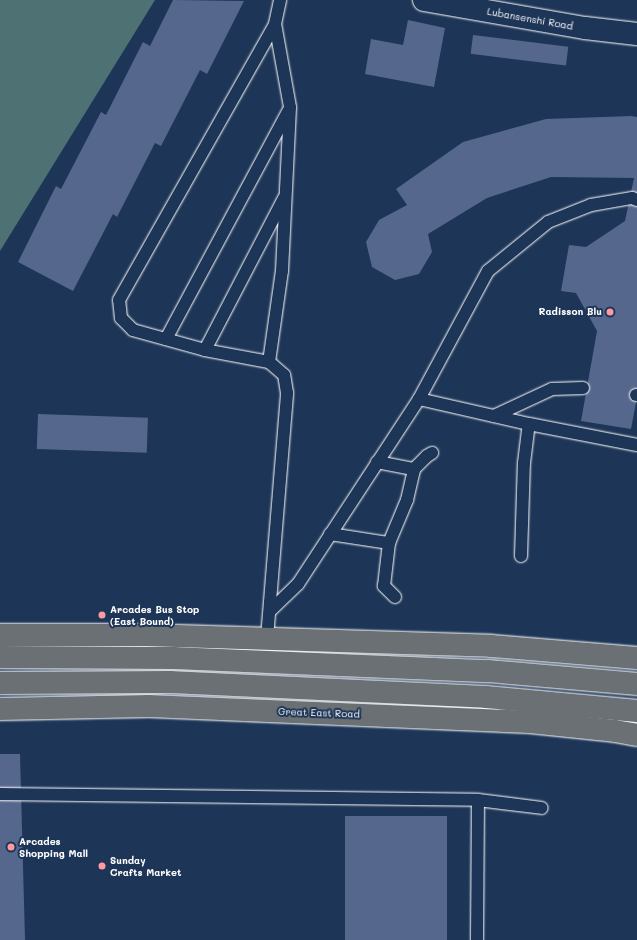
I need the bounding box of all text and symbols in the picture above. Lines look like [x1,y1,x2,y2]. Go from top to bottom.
street label: Lubansenshi Road [486,6,574,32]
place label: Radisson Blu [539,306,602,318]
marker: Radisson Blu [605,307,615,317]
place label: Arcades Bus Stop (East Bound) [110,603,199,626]
marker: Arcades Bus Stop (East Bound) [97,610,107,620]
street label: Great East Road [278,706,360,720]
place label: Arcades Shopping Mall [19,835,88,858]
marker: Arcades Shopping Mall [6,842,16,852]
place label: Sunday Crafts Market [110,854,181,878]
marker: Sunday Crafts Market [97,861,107,871]

